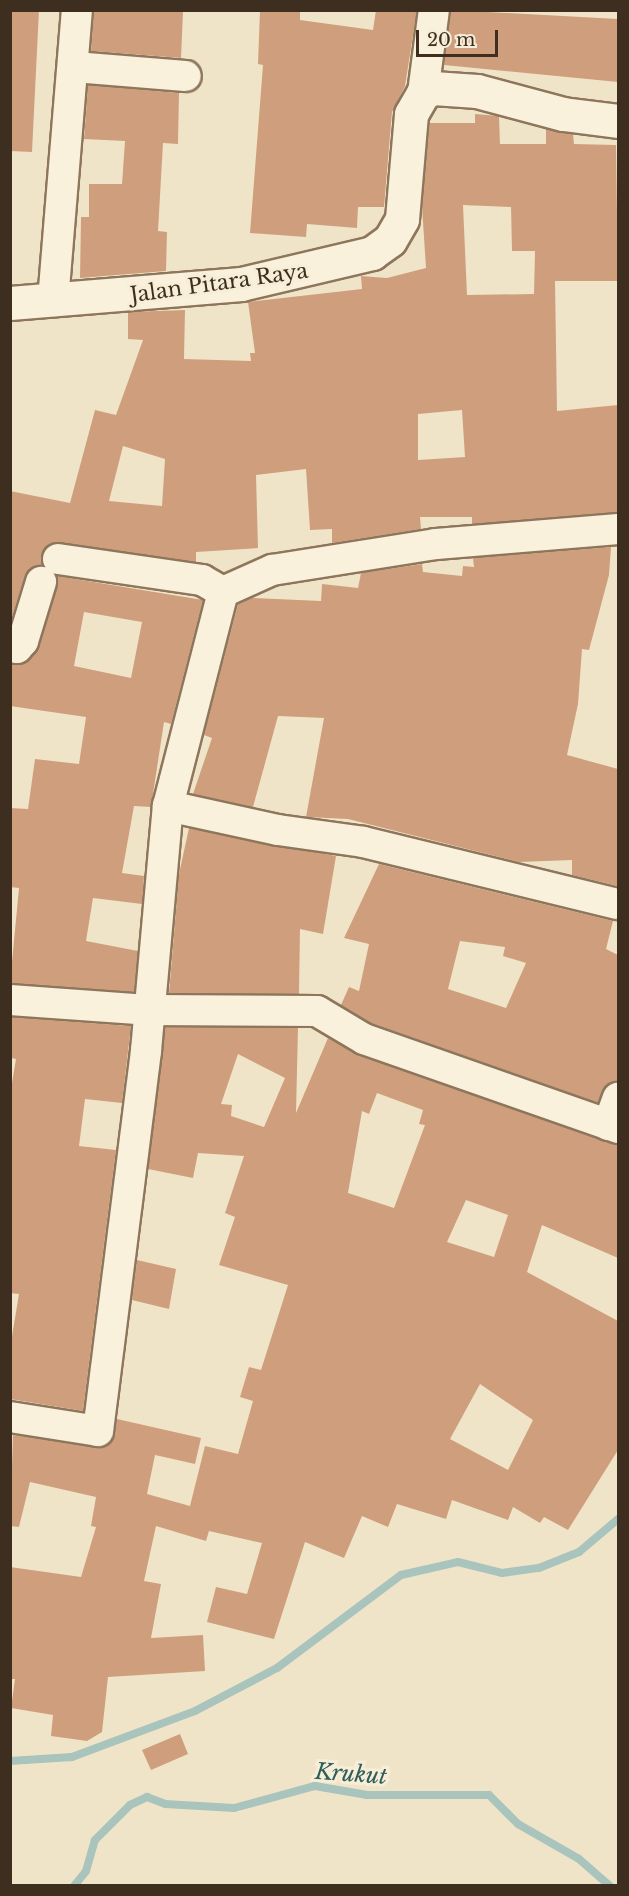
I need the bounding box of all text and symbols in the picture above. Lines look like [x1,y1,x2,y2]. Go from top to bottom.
scale bar [419,18,502,56]
text: 20 m [427,29,475,51]
street label: Jalan Pitara Raya [128,258,310,308]
water label: Krukut [314,1758,388,1790]

